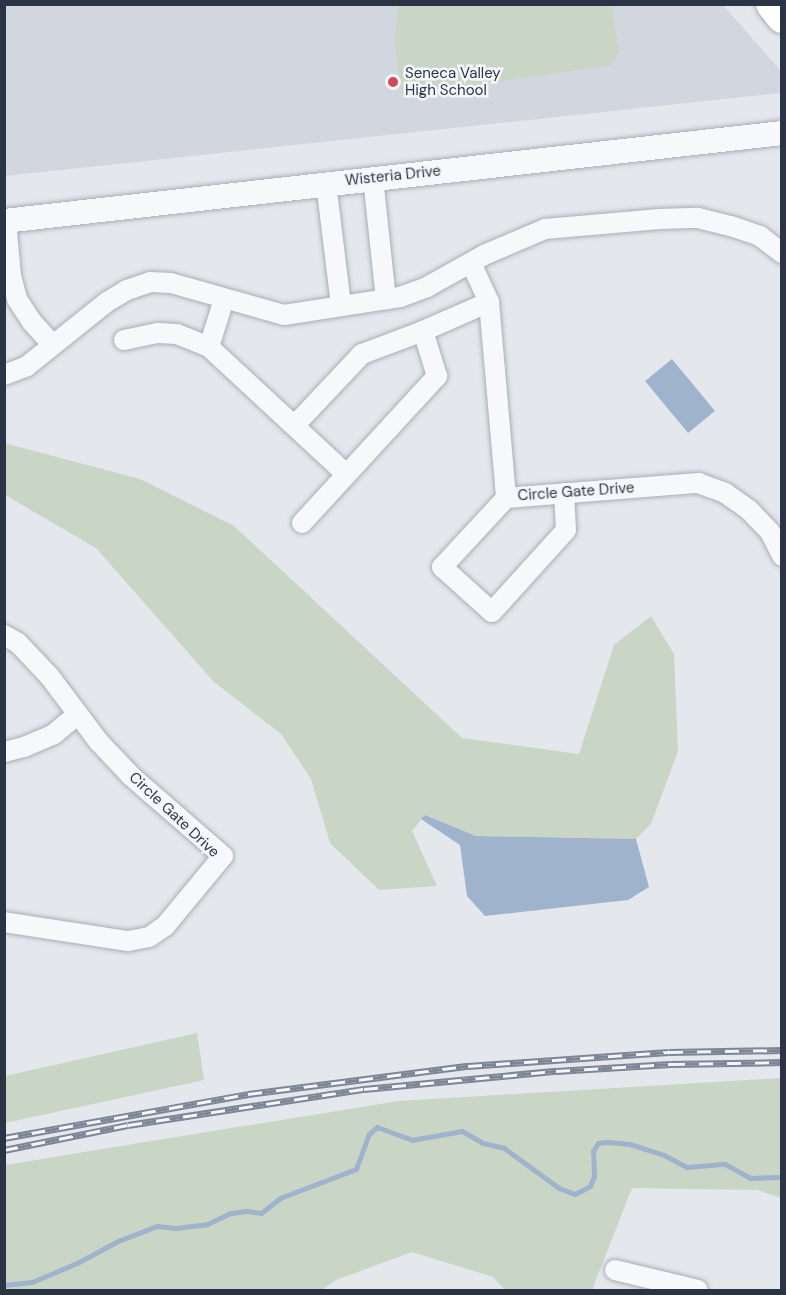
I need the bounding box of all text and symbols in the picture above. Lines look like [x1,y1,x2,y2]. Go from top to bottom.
place label: Seneca Valley High School [405,64,501,99]
marker: Seneca Valley High School [386,75,400,89]
street label: Wisteria Drive [344,162,442,190]
street label: Circle Gate Drive [517,479,635,505]
street label: Circle Gate Drive [125,768,223,862]

